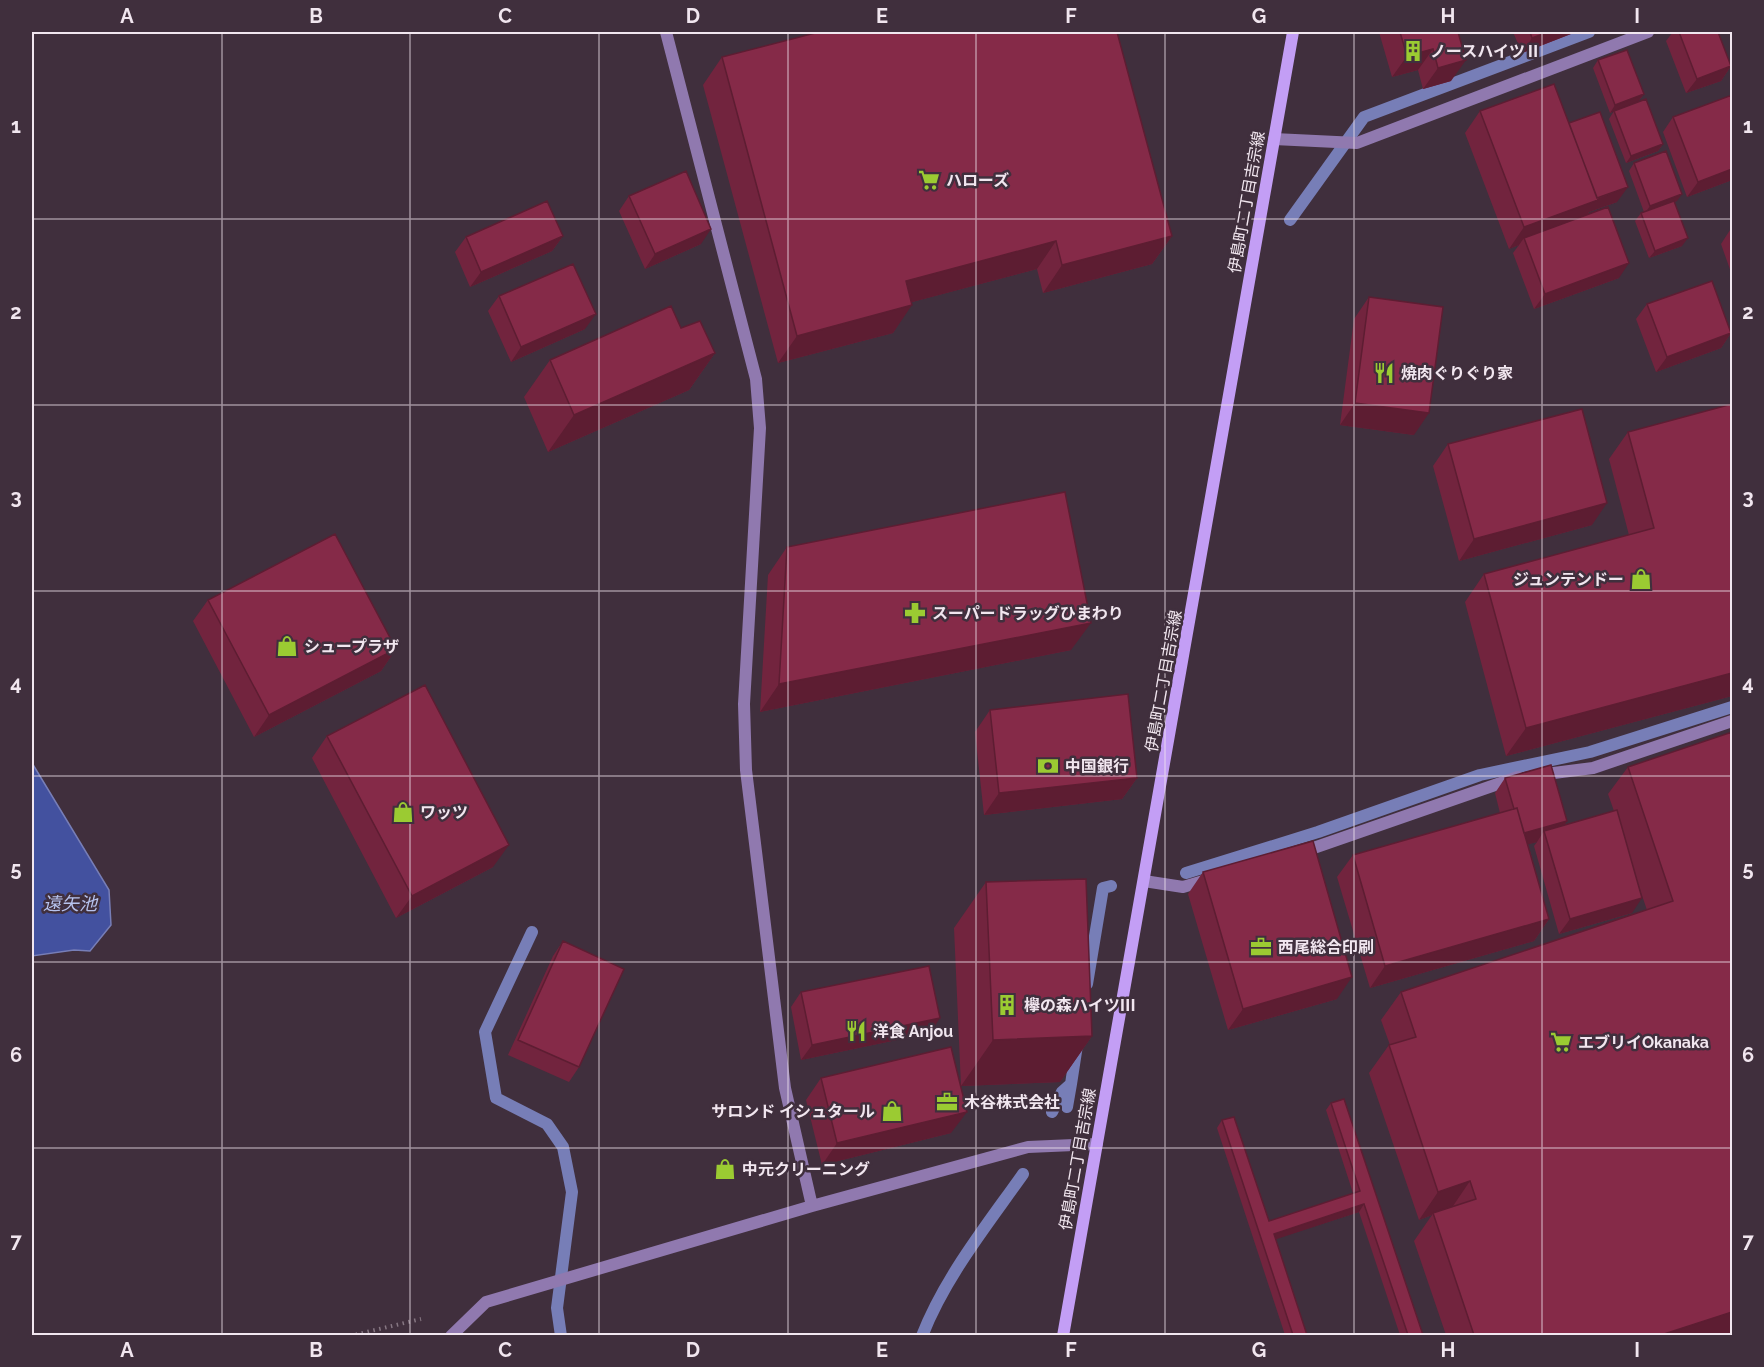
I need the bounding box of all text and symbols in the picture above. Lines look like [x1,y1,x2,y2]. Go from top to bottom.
text: A [120,4,134,28]
text: B [309,4,323,28]
text: C [498,4,512,28]
text: D [686,4,700,28]
text: E [876,4,888,28]
text: F [1065,4,1077,28]
text: G [1252,4,1266,28]
text: H [1441,4,1455,28]
text: I [1634,4,1640,28]
building icon: ノースハイツⅡ [1401,39,1425,63]
place label: ノースハイツⅡ [1430,42,1541,61]
text: 1 [11,114,21,138]
text: 1 [1743,114,1753,138]
street label: 伊島町二丁目吉宗線 [1225,130,1268,275]
supermarket icon: ハローズ [917,168,941,192]
place label: ハローズ [946,171,1009,190]
text: 2 [10,300,22,324]
text: 2 [1742,300,1754,324]
restaurant icon: 焼肉ぐりぐり家 [1372,361,1396,385]
place label: 焼肉ぐりぐり家 [1401,364,1513,383]
text: 3 [10,485,22,509]
text: 3 [1742,485,1754,509]
shop icon: ジュンテンドー [1629,567,1653,591]
place label: ジュンテンドー [1513,570,1624,589]
pharmacy icon: スーパードラッグひまわり [903,601,927,625]
place label: スーパードラッグひまわり [932,604,1124,623]
street label: 伊島町二丁目吉宗線 [1142,609,1185,754]
shop icon: シュープラザ [275,634,299,658]
place label: シュープラザ [304,637,399,656]
text: 4 [10,671,22,695]
text: 4 [1742,671,1754,695]
bank icon: 中国銀行 [1036,754,1060,778]
place label: 中国銀行 [1065,757,1129,776]
shop icon: ワッツ [391,800,415,824]
place label: ワッツ [420,803,468,822]
text: 5 [10,857,22,881]
text: 5 [1742,857,1754,881]
water label: 遠矢池 [43,893,99,914]
office icon: 西尾総合印刷 [1249,935,1273,959]
place label: 西尾総合印刷 [1278,938,1374,957]
building icon: 欅の森ハイツⅢ [995,993,1019,1017]
place label: 欅の森ハイツⅢ [1024,996,1136,1015]
restaurant icon: 洋食 Anjou [844,1019,868,1043]
place label: 洋食 Anjou [873,1022,953,1041]
supermarket icon: エブリイOkanaka [1549,1030,1573,1054]
place label: エブリイOkanaka [1578,1033,1709,1052]
text: 6 [10,1043,22,1067]
text: 6 [1742,1043,1754,1067]
street label: 伊島町二丁目吉宗線 [1056,1087,1099,1232]
office icon: 木谷株式会社 [935,1090,959,1114]
place label: 木谷株式会社 [964,1093,1060,1112]
shop icon: サロンド イシュタール [880,1099,904,1123]
place label: サロンド イシュタール [711,1102,875,1121]
shop icon: 中元クリーニング [713,1157,737,1181]
place label: 中元クリーニング [742,1160,870,1179]
text: 7 [10,1229,22,1253]
text: 7 [1742,1229,1754,1253]
text: A [120,1338,134,1362]
text: B [309,1338,323,1362]
text: C [498,1338,512,1362]
text: D [686,1338,700,1362]
text: E [876,1338,888,1362]
text: F [1065,1338,1077,1362]
text: G [1252,1338,1266,1362]
text: H [1441,1338,1455,1362]
text: I [1634,1338,1640,1362]

